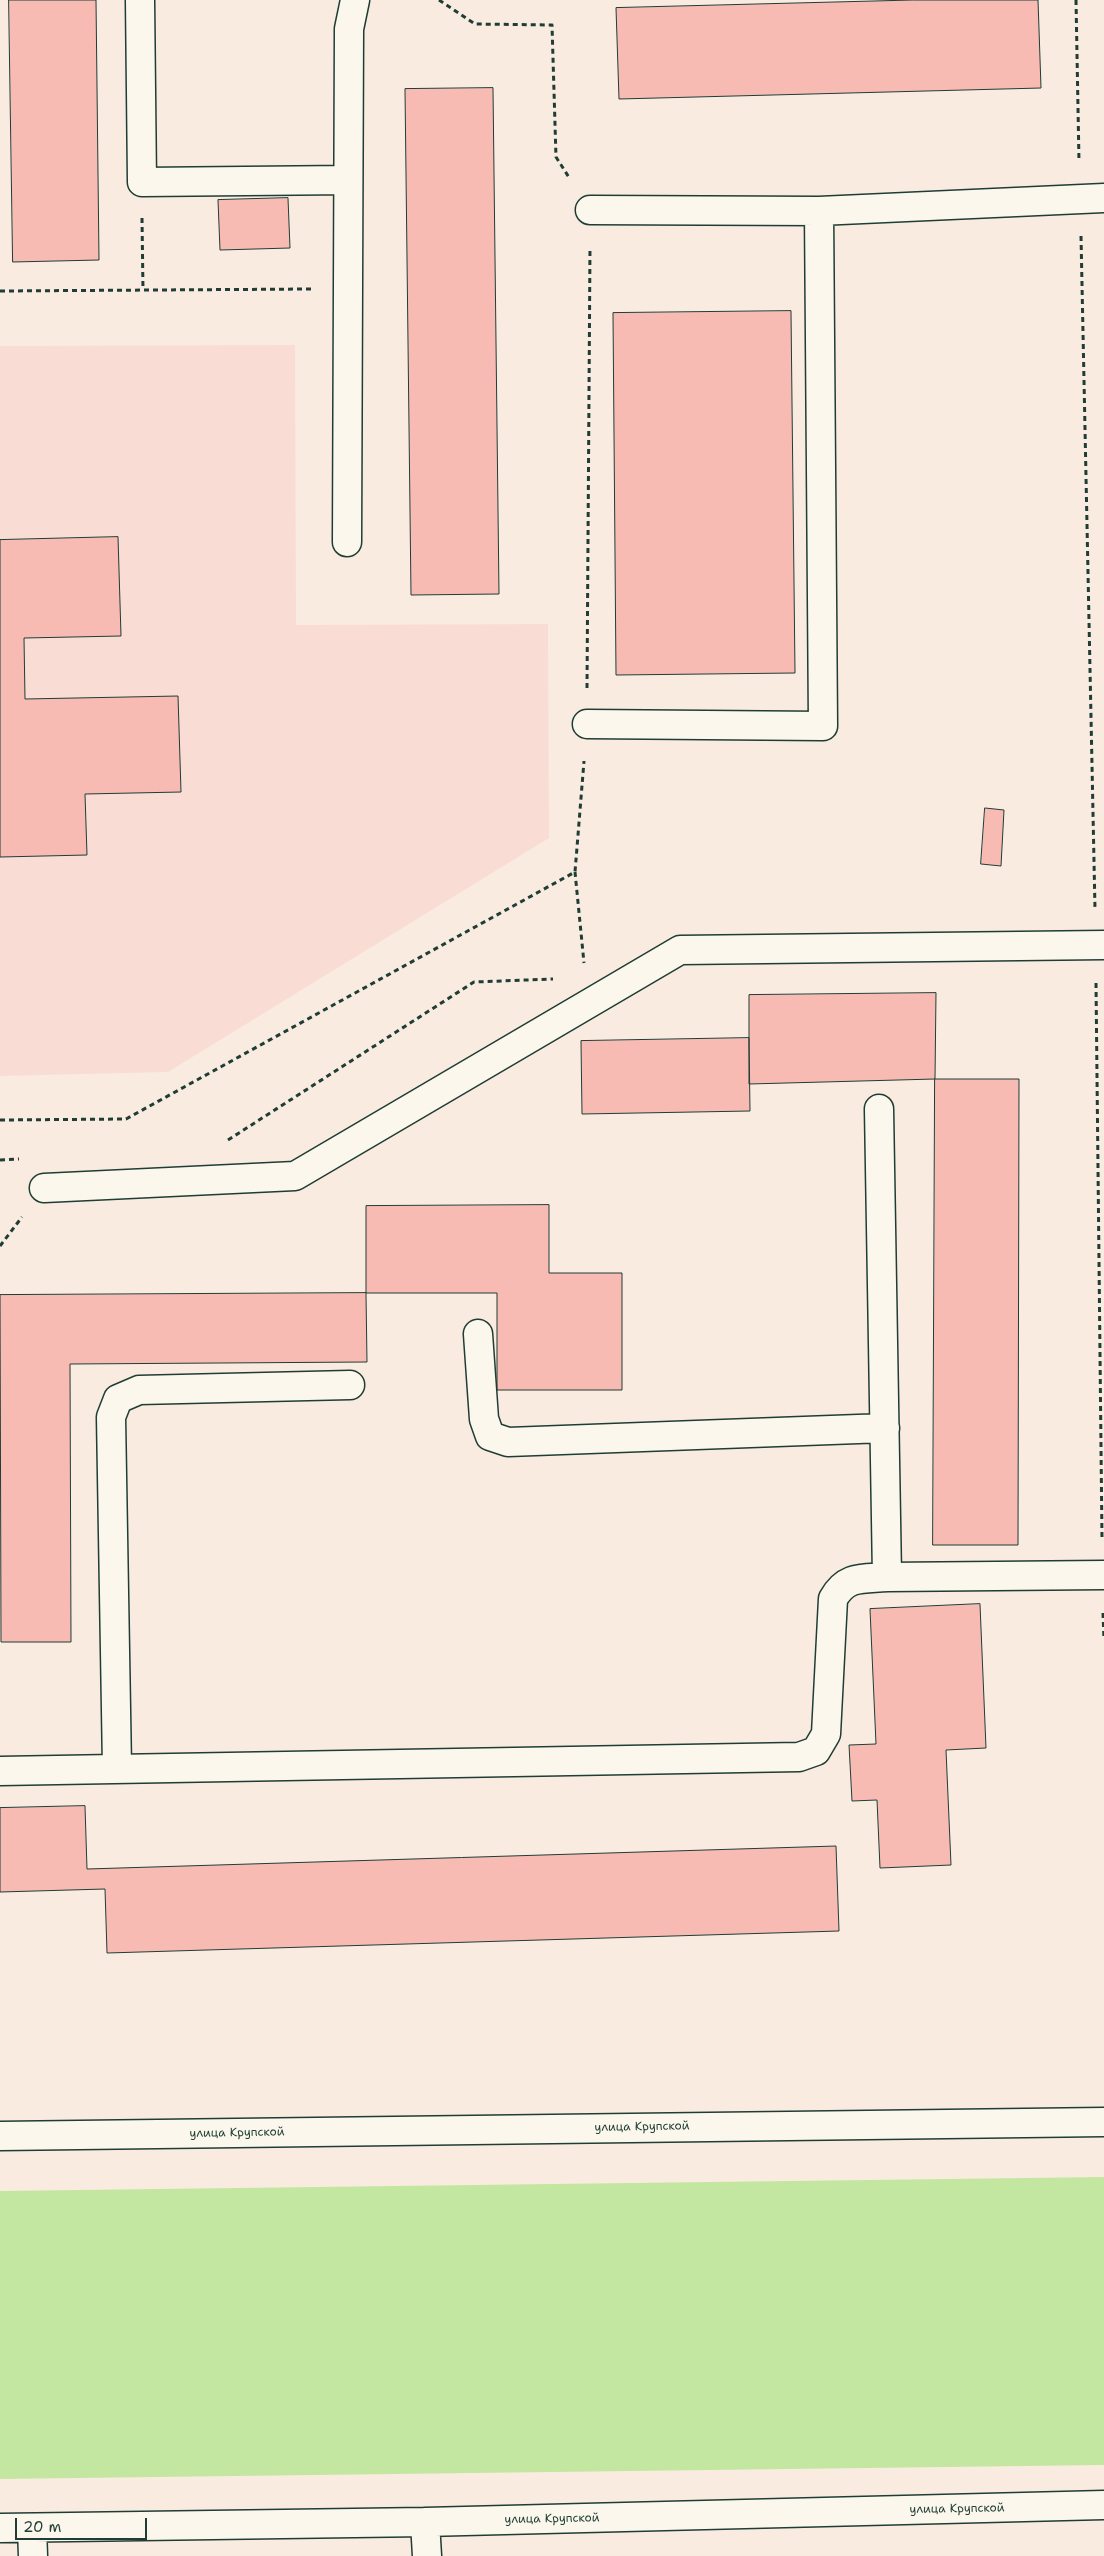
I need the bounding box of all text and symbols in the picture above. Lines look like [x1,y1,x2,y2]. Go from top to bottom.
street label: улица Крупской [594,2119,690,2135]
street label: улица Крупской [189,2125,285,2141]
street label: улица Крупской [909,2501,1005,2517]
scale bar [18,2508,150,2540]
street label: улица Крупской [504,2511,600,2527]
text: 20 m [23,2517,62,2537]

